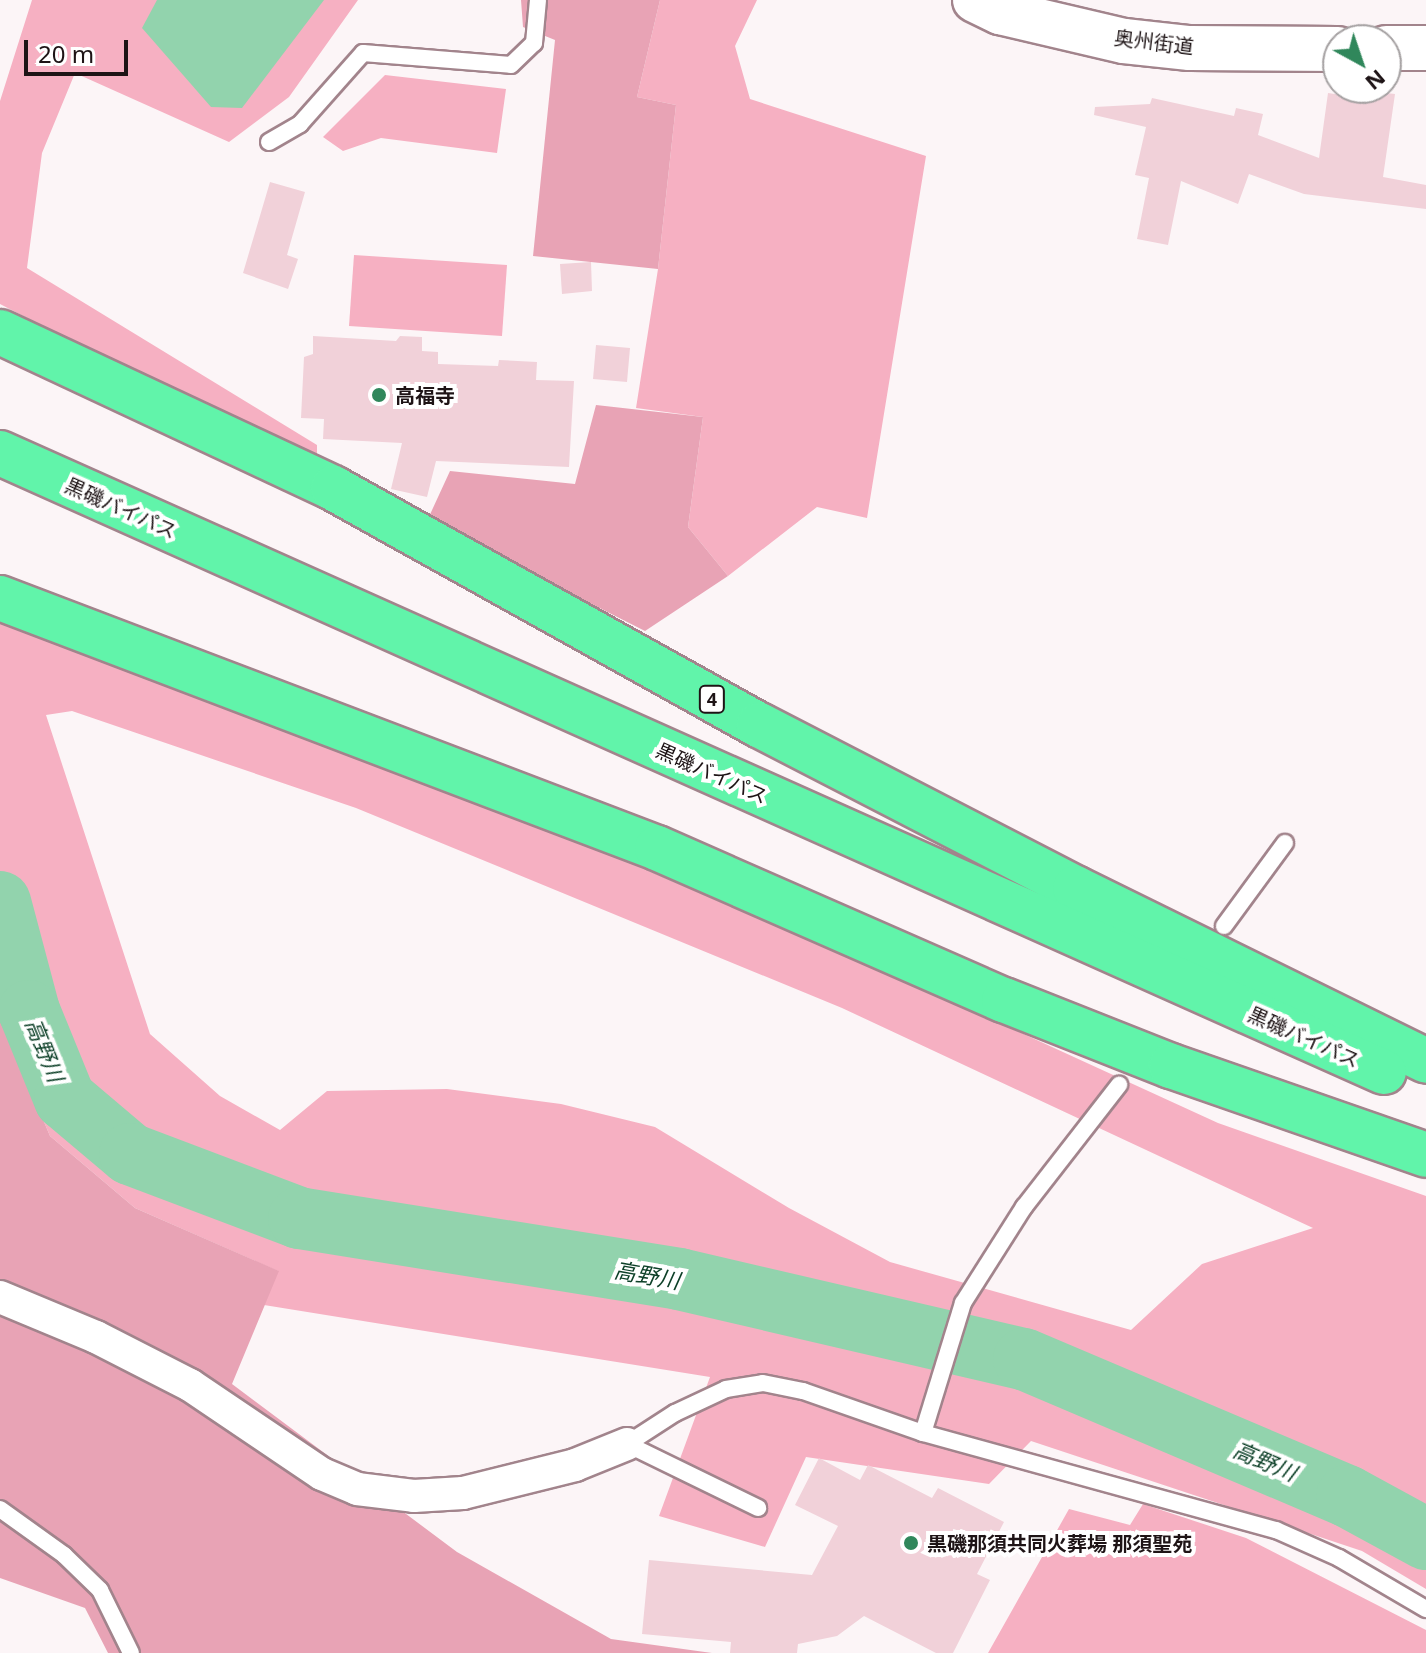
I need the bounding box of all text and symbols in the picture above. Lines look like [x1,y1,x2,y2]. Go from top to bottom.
scale bar [28,24,132,74]
north arrow [1322,24,1402,104]
street label: 奥州街道 [1113,25,1195,59]
text: 20 m [38,37,94,70]
text: N [1360,64,1393,98]
place label: 高福寺 [395,383,455,407]
marker: 高福寺 [370,386,388,404]
street label: 黒磯バイパス [61,473,181,543]
road number: 4 [698,685,726,713]
street label: 黒磯バイパス [652,738,772,808]
street label: 黒磯バイパス [1244,1002,1364,1072]
water label: 高野川 [20,1014,70,1086]
water label: 高野川 [612,1256,682,1294]
water label: 高野川 [1229,1436,1301,1486]
place label: 黒磯那須共同火葬場 那須聖苑 [927,1531,1192,1555]
marker: 黒磯那須共同火葬場 那須聖苑 [902,1534,920,1552]

